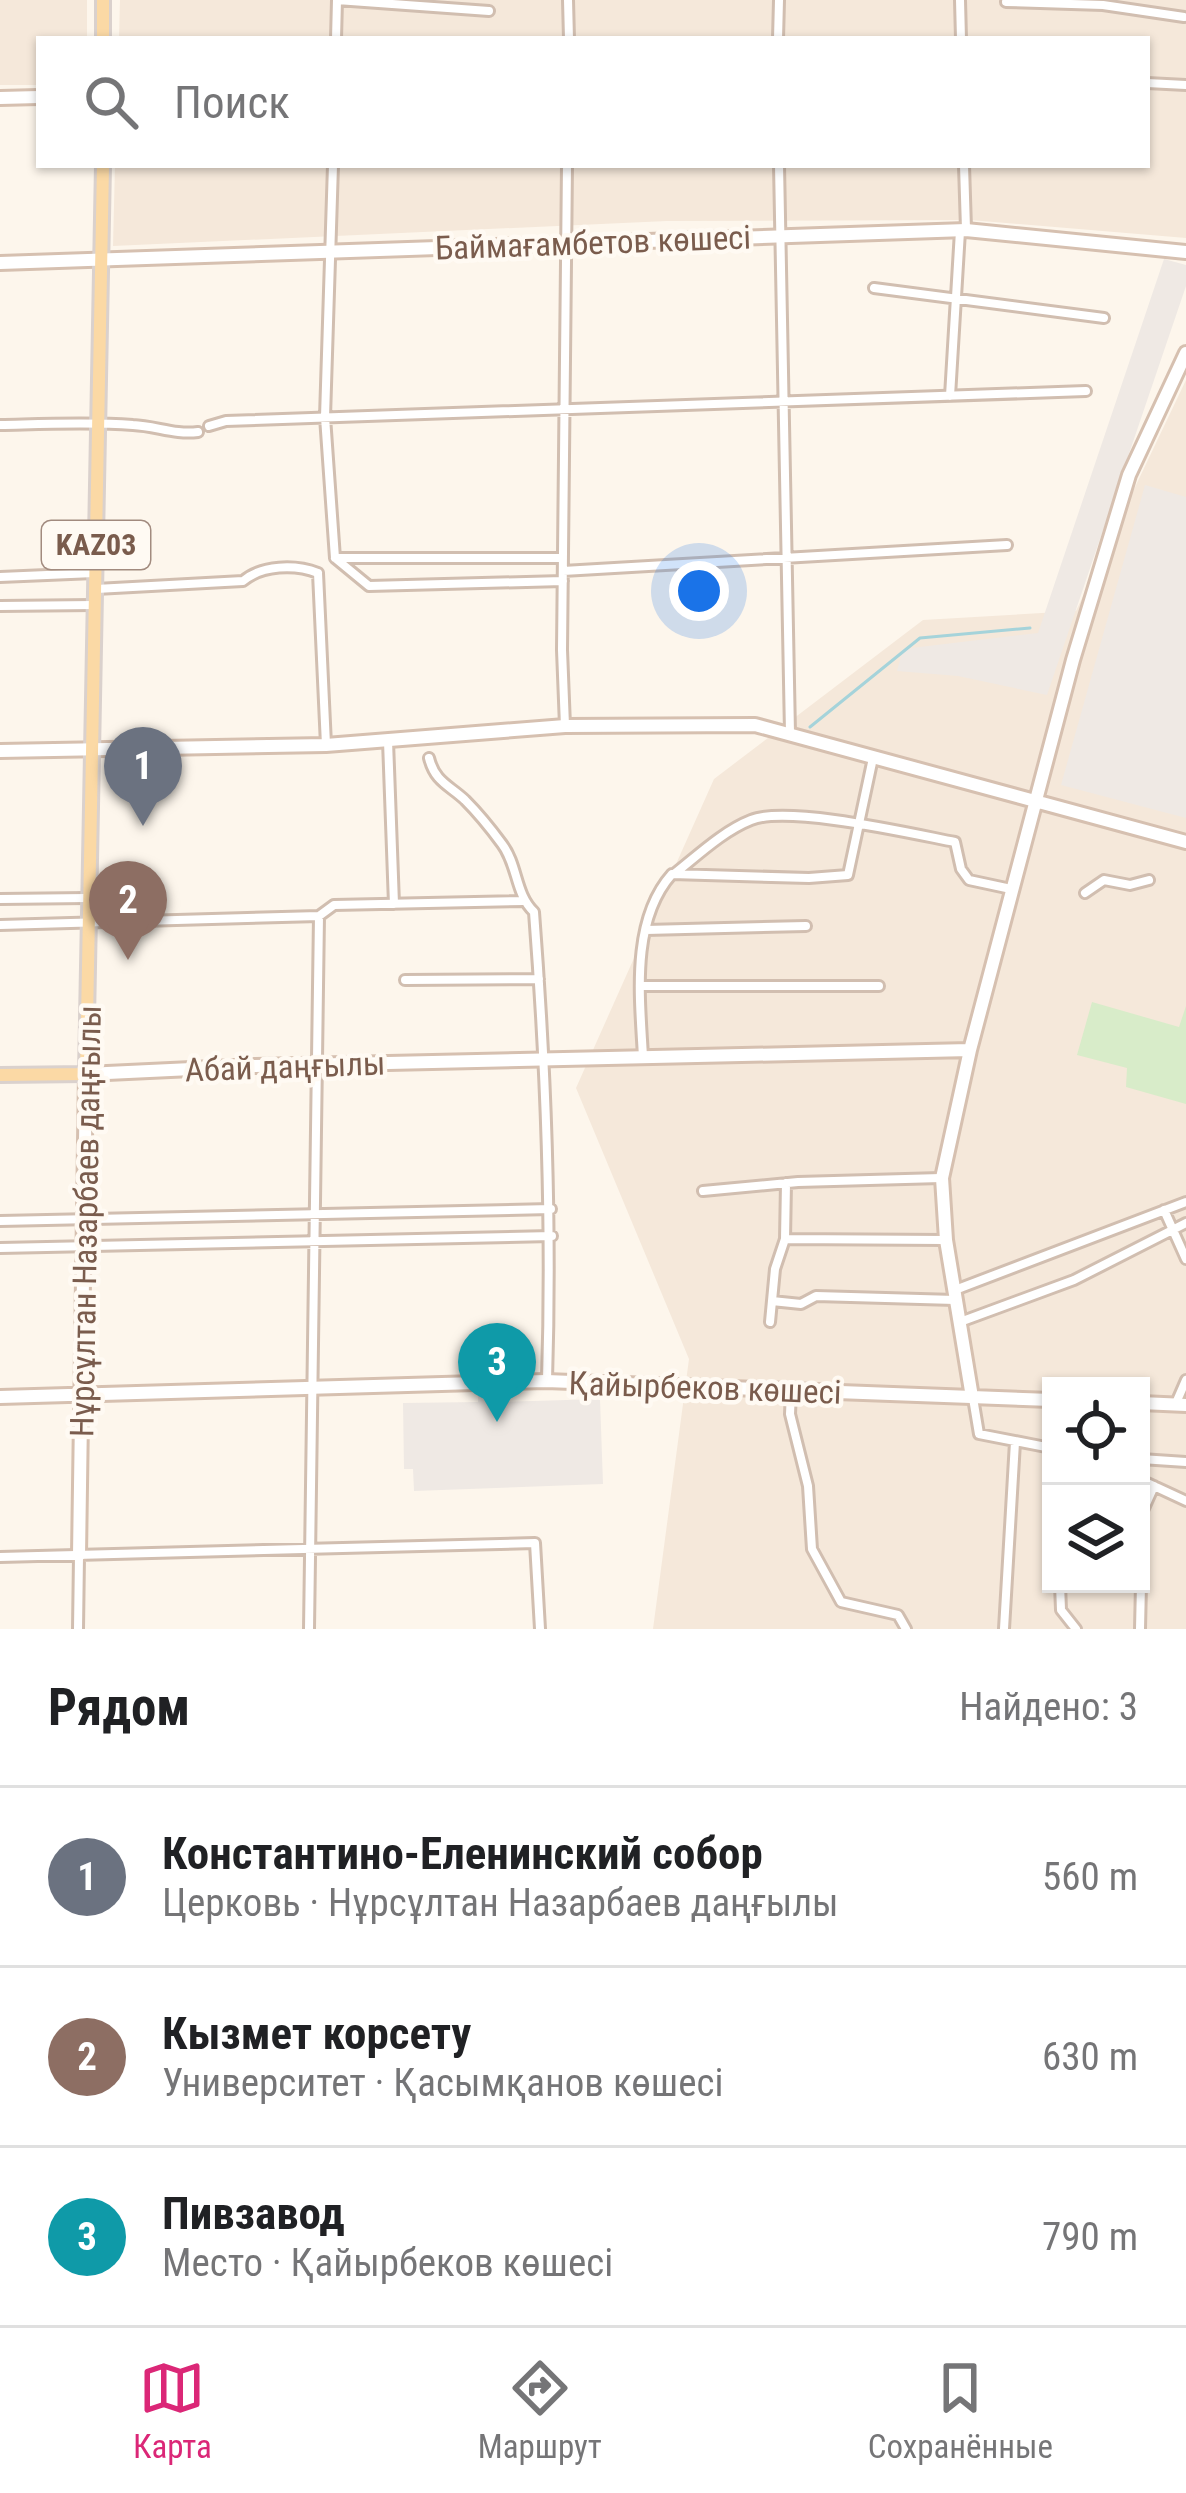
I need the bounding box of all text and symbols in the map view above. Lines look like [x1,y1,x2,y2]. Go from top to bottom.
search box [36,36,1150,168]
icon: search [78,69,144,135]
text: Поиск [174,76,290,129]
street label: Баймағамбетов көшесі [434,217,752,268]
road number: KАZ03 [42,521,150,569]
your location [669,561,729,621]
pin: 1 [104,727,182,826]
pin: 2 [89,861,167,960]
street label: Нұрсұлтан Назарбаев даңғылы [62,1005,109,1437]
street label: Абай даңғылы [184,1044,386,1089]
pin: 3 [458,1323,536,1422]
street label: Қайырбеков көшесі [568,1363,842,1412]
map controls [1042,1377,1150,1593]
button: locate [1042,1377,1150,1485]
button: layers [1042,1485,1150,1593]
text: Рядом [48,1678,190,1737]
text: Найдено: 3 [959,1684,1138,1730]
text: Константино-Еленинский собор [162,1827,763,1880]
text: 1 [77,1854,97,1900]
text: 560 m [1042,1854,1138,1900]
text: Церковь · Нұрсұлтан Назарбаев даңғылы [162,1880,839,1926]
text: Кызмет корсету [162,2007,471,2060]
text: 2 [77,2034,97,2080]
text: 630 m [1042,2034,1138,2080]
text: Университет · Қасымқанов көшесі [162,2060,723,2106]
text: Пивзавод [162,2187,345,2240]
text: 3 [77,2214,97,2260]
text: 790 m [1042,2214,1138,2260]
text: Место · Қайырбеков көшесі [162,2240,613,2286]
tab: Карта [133,2355,212,2466]
tab: Маршрут [478,2355,602,2466]
tab: Сохранённые [868,2355,1053,2466]

